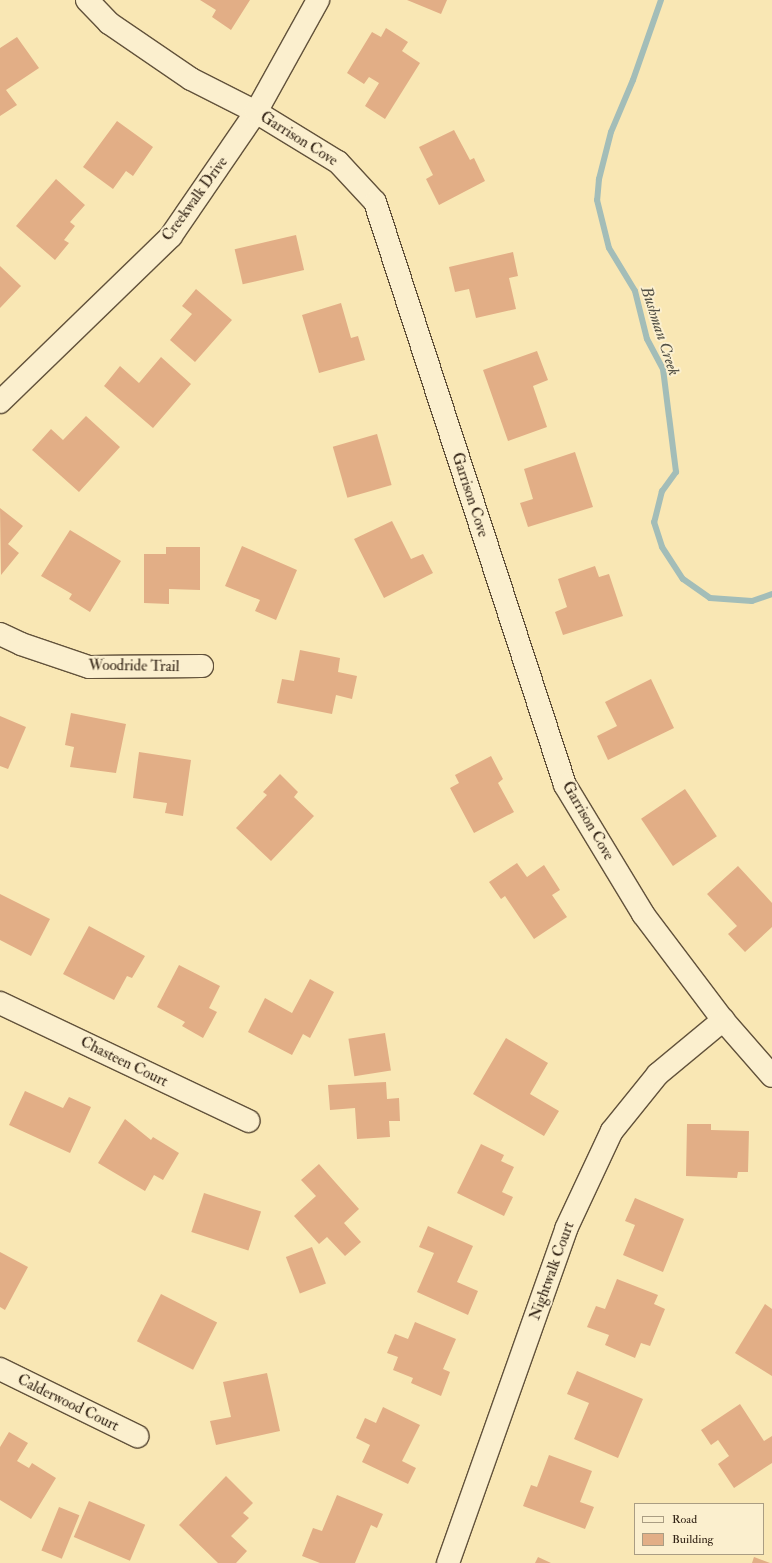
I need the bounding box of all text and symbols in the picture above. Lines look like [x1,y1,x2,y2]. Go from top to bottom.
street label: Garrison Cove [257,108,341,170]
street label: Creekwalk Drive [158,153,232,245]
water label: Bushman Creek [637,284,683,378]
street label: Garrison Cove [448,450,492,540]
street label: Woodride Trail [88,656,180,676]
street label: Garrison Cove [558,778,618,864]
street label: Chasteen Court [77,1033,171,1091]
street label: Nightwalk Court [526,1219,578,1323]
street label: Calderwood Court [14,1371,122,1435]
legend [634,1503,764,1555]
text: Road [672,1512,697,1527]
text: Building [672,1532,713,1547]

